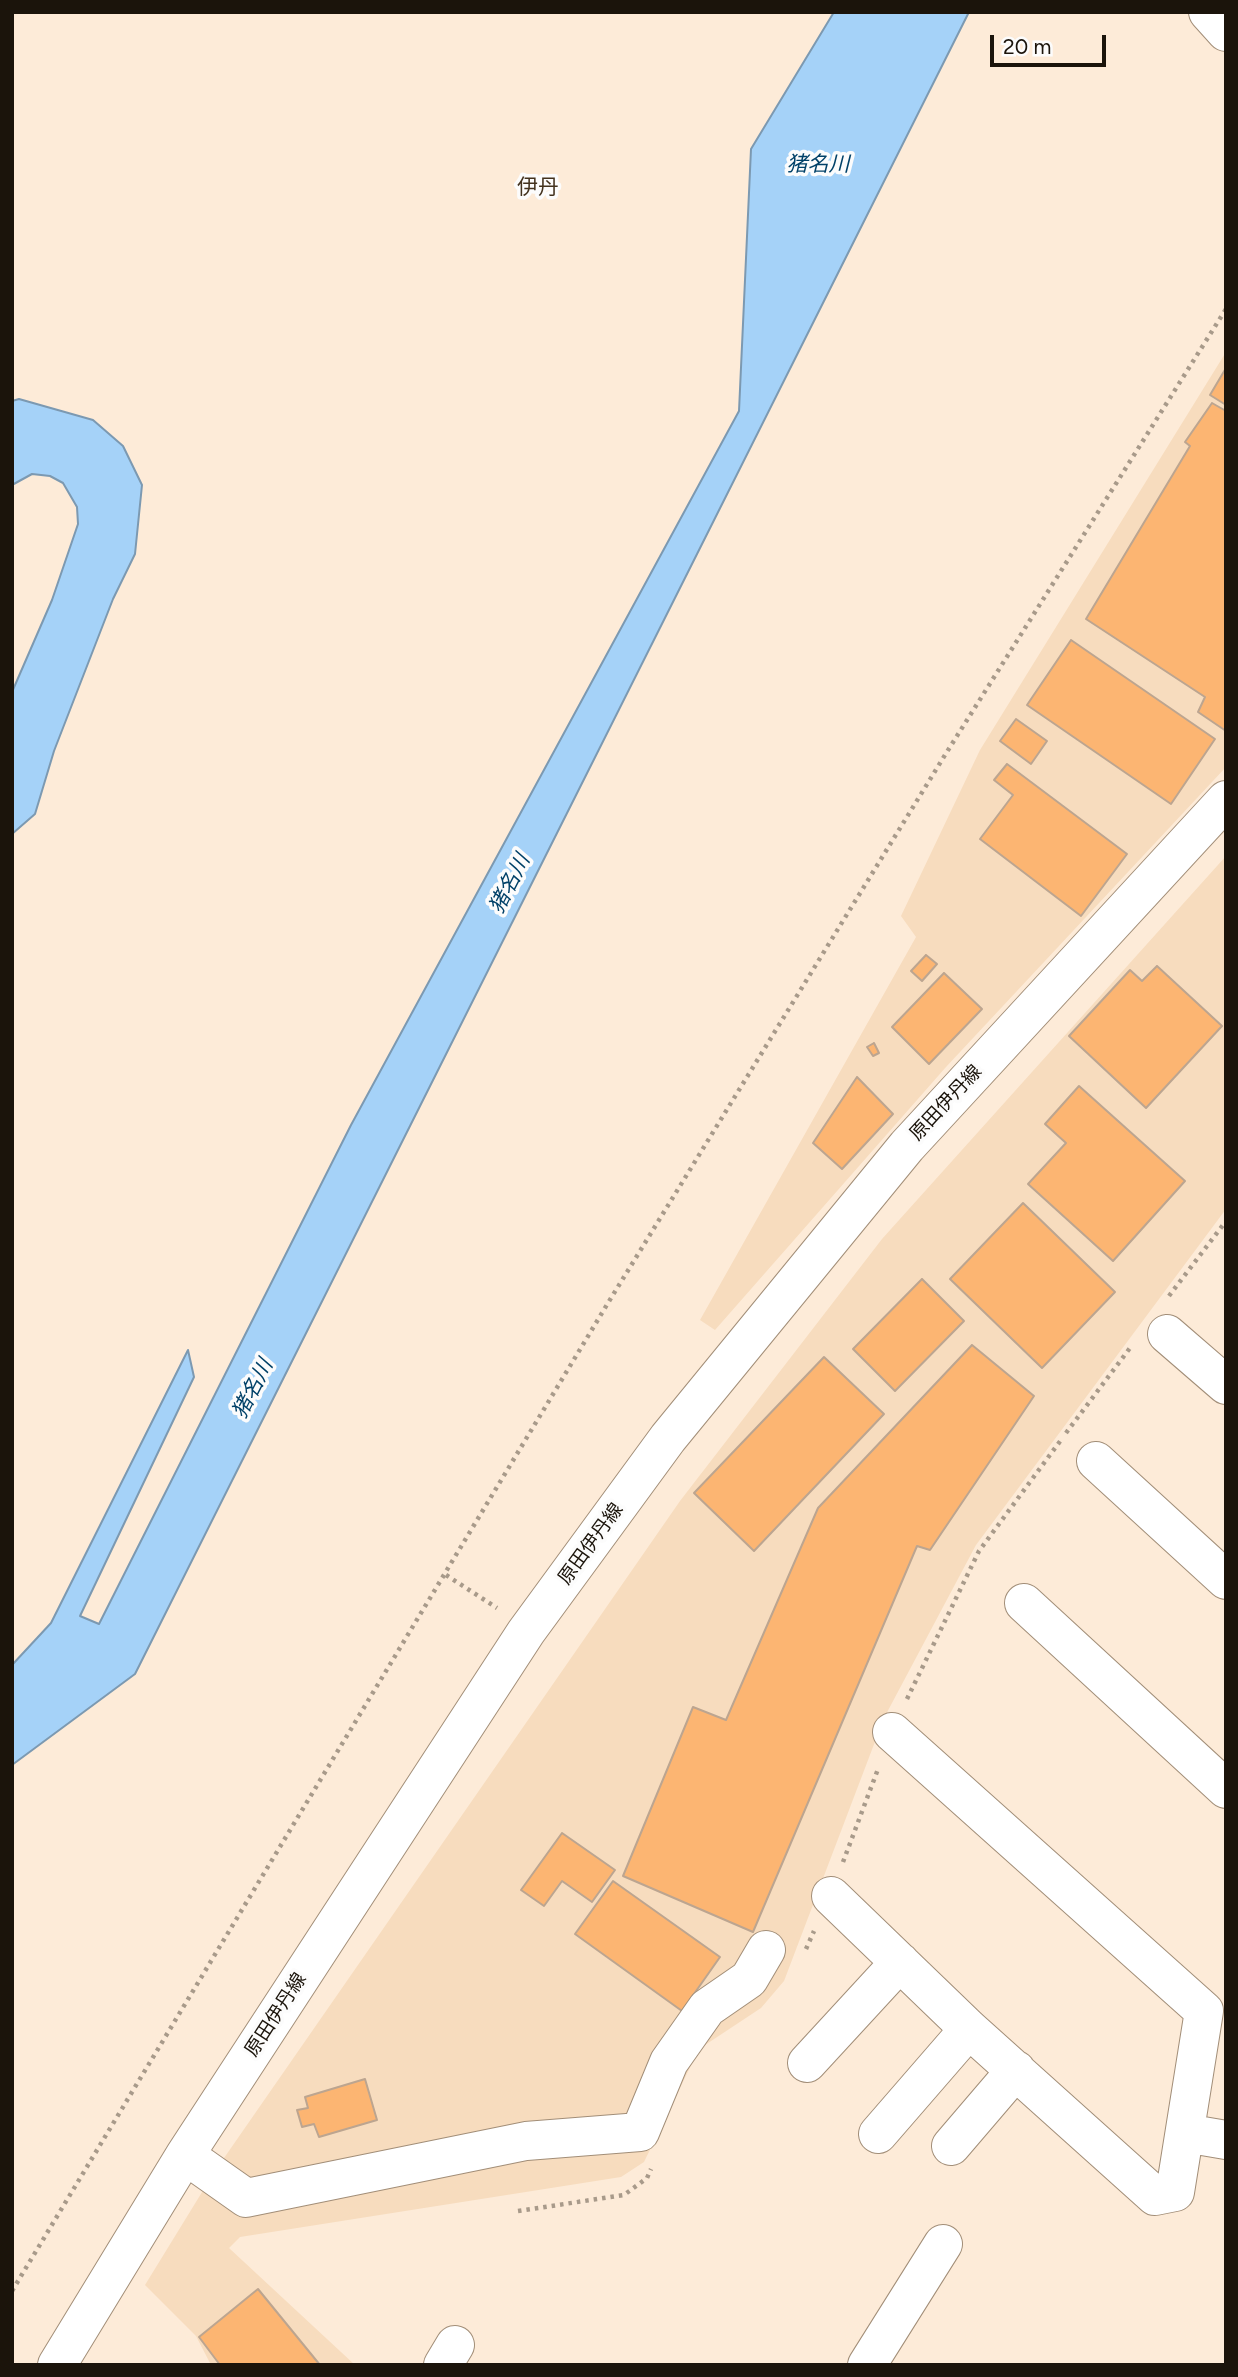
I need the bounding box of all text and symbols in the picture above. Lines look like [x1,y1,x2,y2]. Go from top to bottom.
scale bar [993,21,1108,65]
text: 20 m [1003,34,1051,59]
water label: 猪名川 [787,152,849,178]
district label: 伊丹 [517,175,559,201]
water label: 猪名川 [484,850,536,918]
street label: 原田伊丹線 [905,1060,987,1146]
water label: 猪名川 [227,1355,279,1423]
street label: 原田伊丹線 [554,1499,628,1589]
street label: 原田伊丹線 [241,1969,311,2061]

